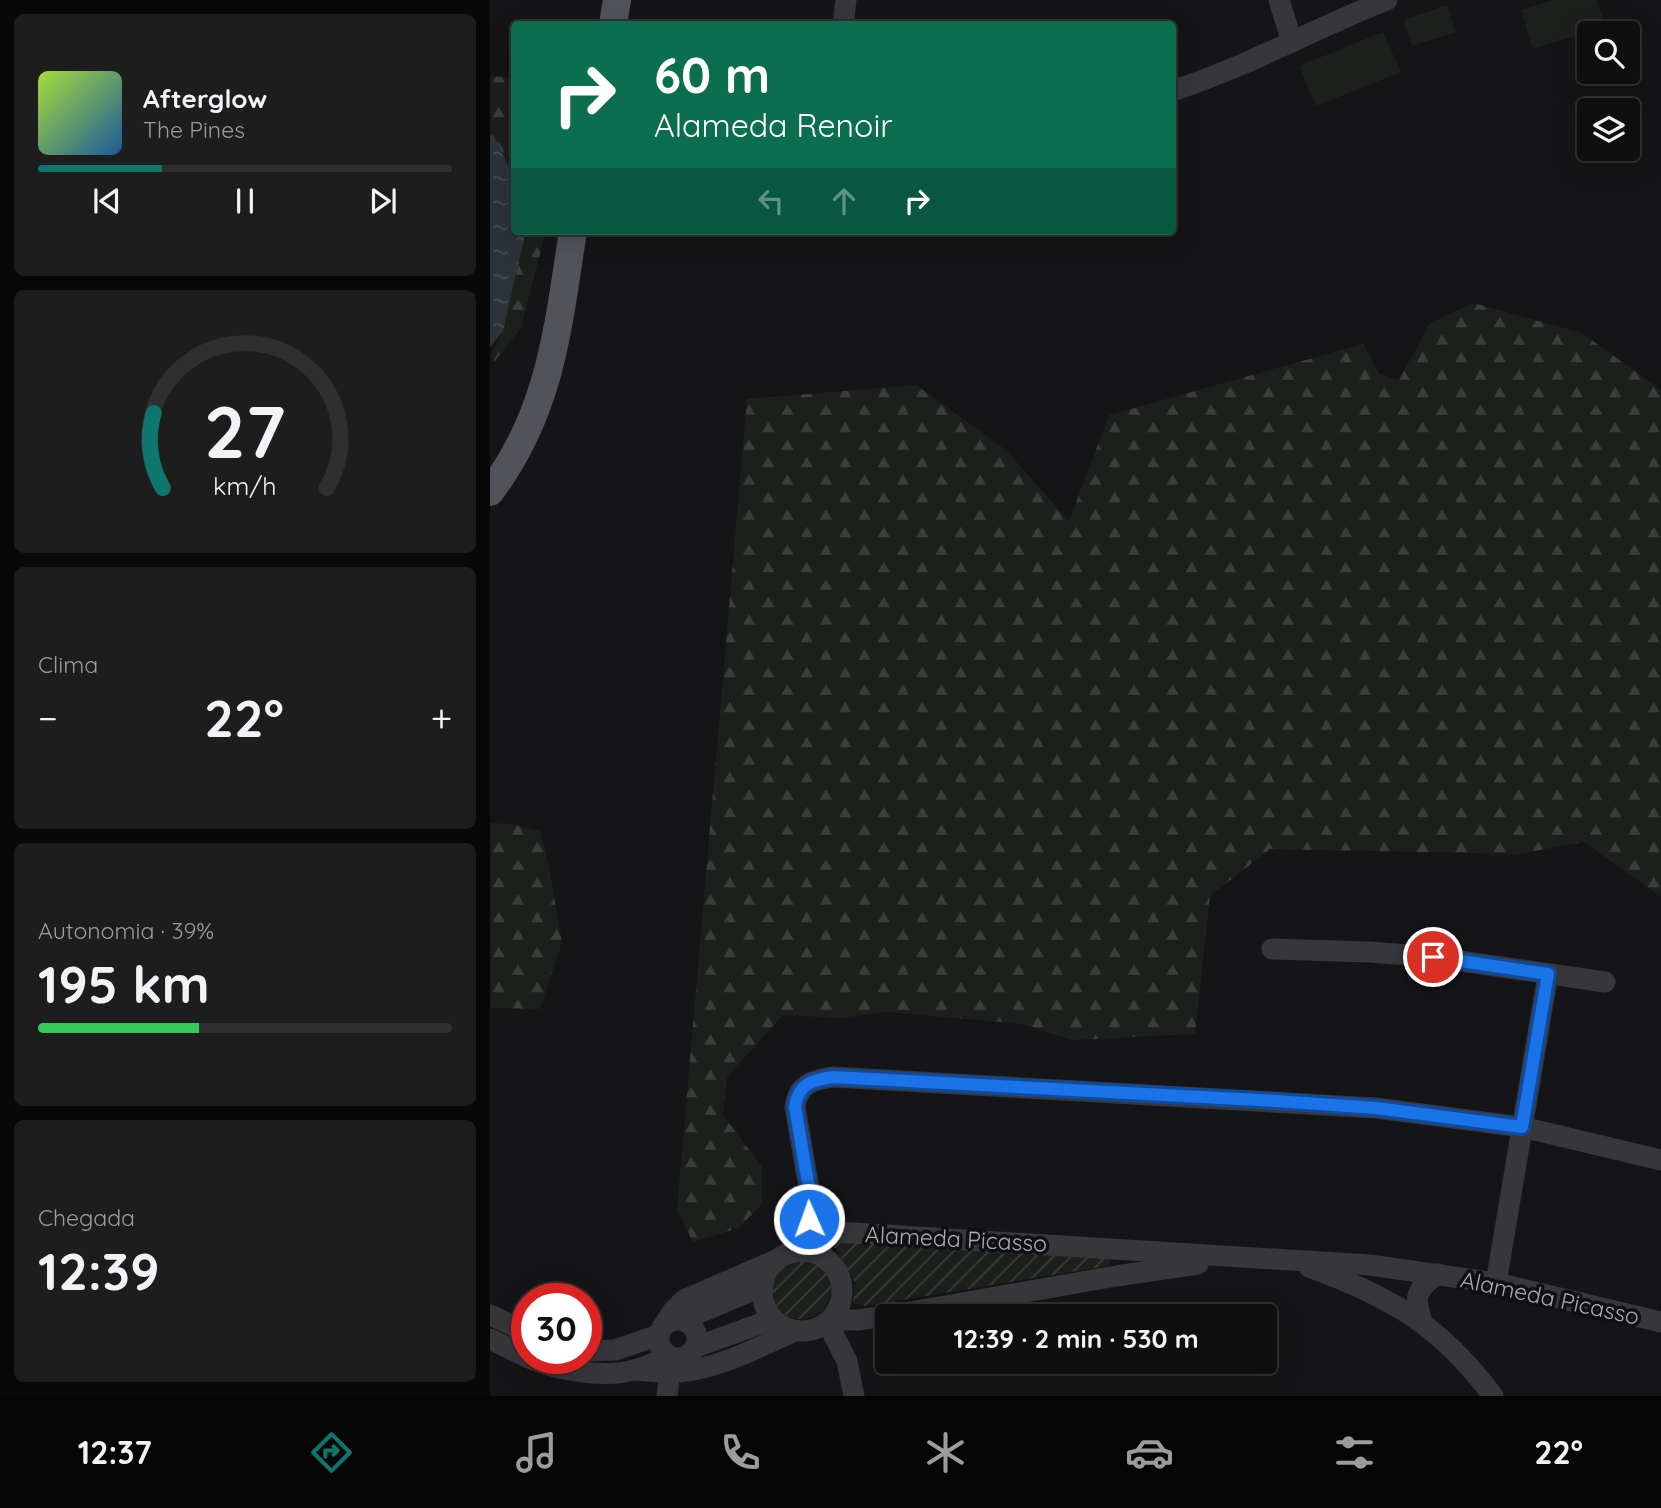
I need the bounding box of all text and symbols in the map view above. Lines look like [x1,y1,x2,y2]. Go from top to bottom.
map controls [1577,21,1640,161]
button: search [1577,21,1640,84]
text: 60 m [654,44,770,105]
icon: right [539,49,630,140]
text: Afterglow [143,82,267,115]
button: layers [1577,98,1640,161]
text: Alameda Renoir [654,105,893,145]
text: The Pines [143,115,245,144]
icon: previous [88,182,126,220]
icon: pause [226,182,264,220]
icon: next [364,182,402,220]
icon: left [752,182,790,220]
icon: ahead [825,182,863,220]
icon: right [898,182,936,220]
text: 27 [204,385,286,476]
text: km/h [213,469,277,500]
text: Clima [38,650,98,679]
text: 22° [204,685,284,750]
text: − [38,694,58,742]
text: + [431,694,452,742]
text: Autonomia · 39% [38,916,214,945]
pin [1403,927,1463,987]
icon: arrive [1414,938,1452,976]
text: 195 km [38,951,210,1016]
position arrow [772,1182,846,1256]
text: Chegada [38,1203,135,1232]
street label: Alameda Picasso [864,1219,1048,1258]
text: 12:39 [38,1238,159,1303]
street label: Alameda Picasso [1458,1264,1642,1331]
speed limit sign: 30 [511,1283,602,1374]
text: 12:39 · 2 min · 530 m [953,1322,1199,1355]
icon: directions [307,1428,356,1477]
icon: music [512,1428,561,1477]
icon: phone [716,1428,765,1477]
icon: climate [921,1428,970,1477]
icon: car [1125,1428,1174,1477]
icon: filters [1330,1428,1379,1477]
text: 12:37 [78,1432,152,1472]
text: 22° [1534,1432,1583,1472]

